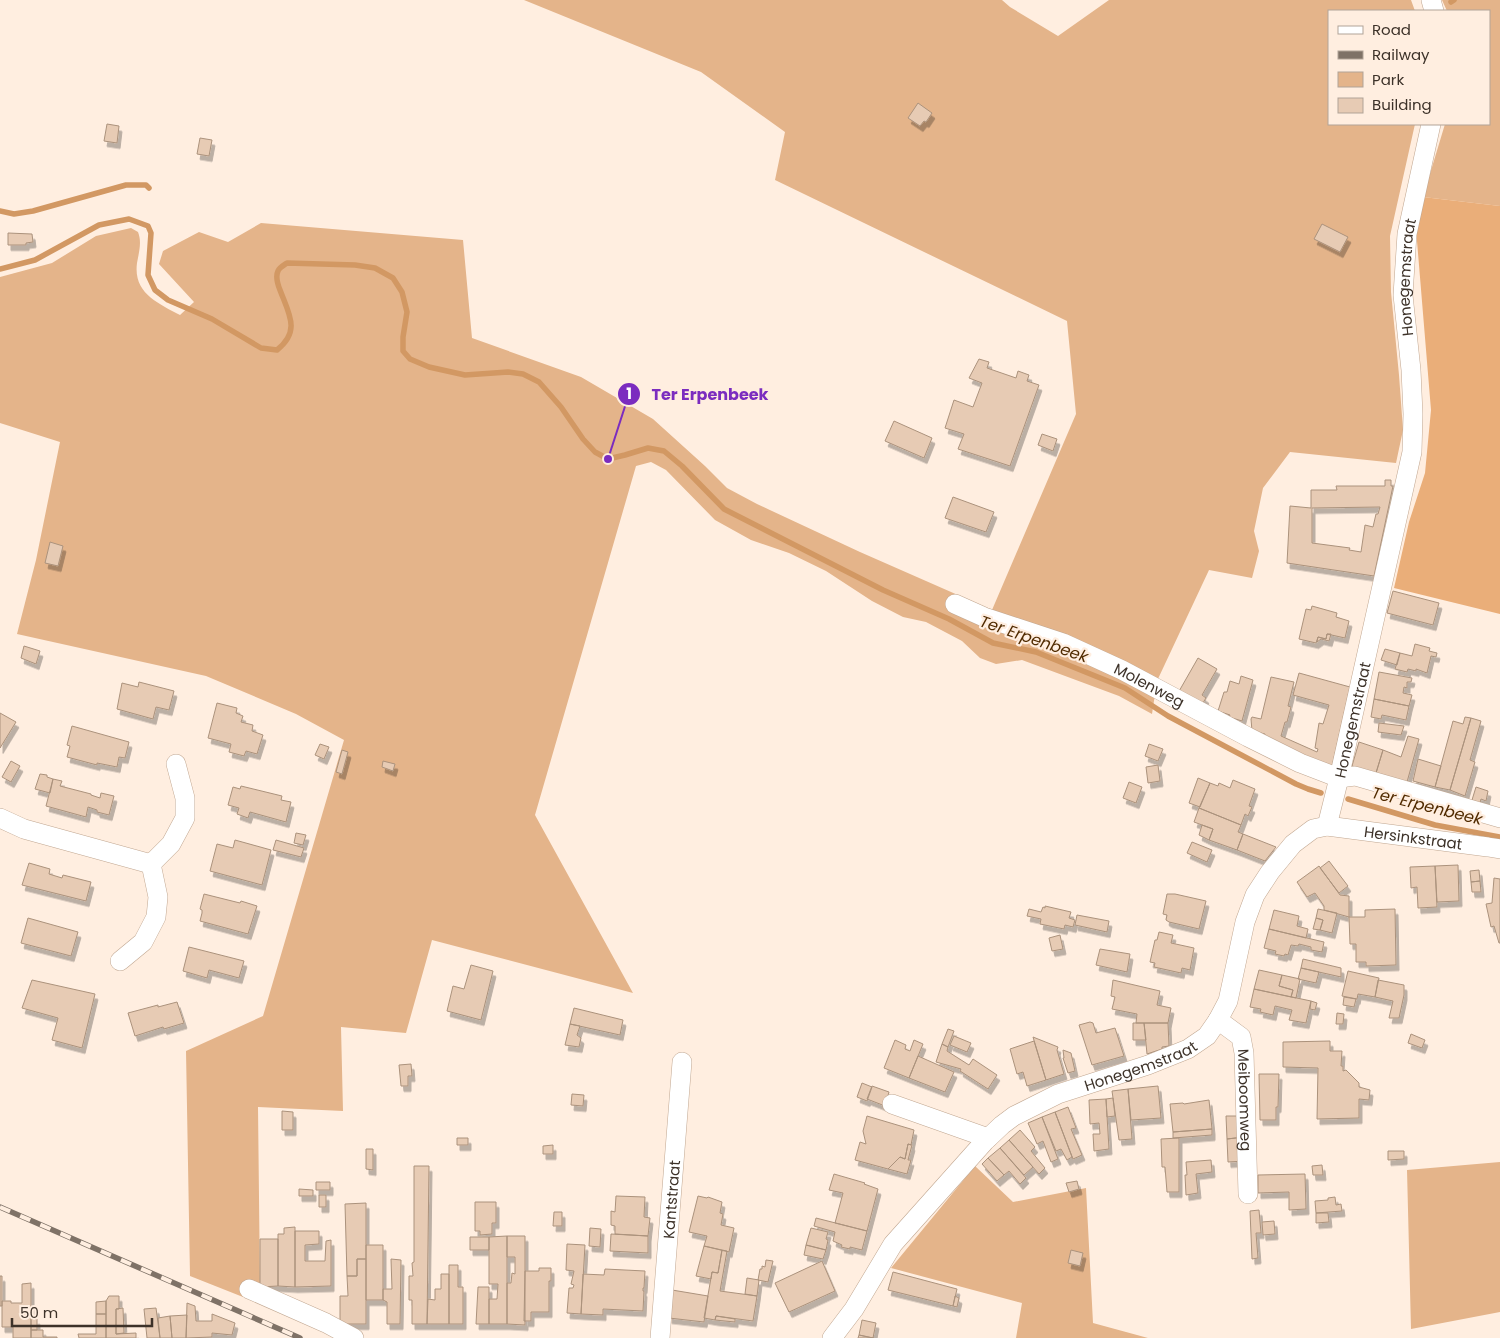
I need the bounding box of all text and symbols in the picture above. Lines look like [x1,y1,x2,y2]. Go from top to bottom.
legend [1328,10,1490,125]
text: Road [1372,19,1411,40]
text: Railway [1372,44,1430,65]
text: Park [1372,69,1404,90]
text: Building [1372,94,1432,115]
street label: Honegemstraat [1392,216,1421,337]
callout: Ter Erpenbeek [617,379,779,410]
text: 1 [626,383,632,404]
text: Ter Erpenbeek [651,383,769,406]
water label: Ter Erpenbeek [977,610,1092,669]
street label: Molenweg [1111,657,1188,712]
street label: Honegemstraat [1329,660,1375,780]
water label: Ter Erpenbeek [1369,781,1486,831]
street label: Hersinkstraat [1363,820,1464,854]
street label: Honegemstraat [1081,1035,1201,1095]
street label: Meiboomweg [1233,1049,1257,1152]
street label: Kantstraat [657,1159,685,1240]
scale bar [12,1296,152,1328]
text: 50 m [20,1302,58,1323]

